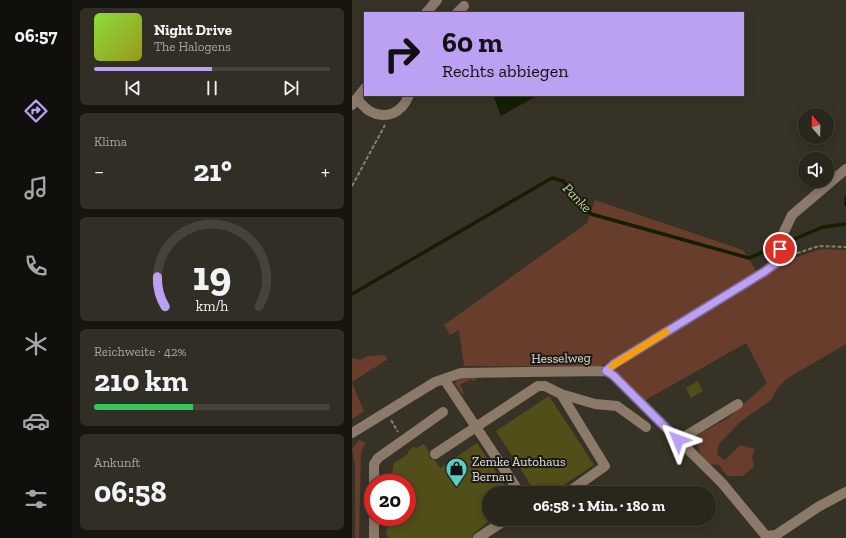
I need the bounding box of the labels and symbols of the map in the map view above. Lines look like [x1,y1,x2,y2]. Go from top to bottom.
north arrow [798,108,834,144]
water label: Panke [559,180,595,216]
pin [763,232,797,266]
street label: Hesselweg [531,350,591,366]
position arrow [657,419,699,461]
place label: Zemke Autohaus Bernau [472,454,566,484]
shop icon: Zemke Autohaus Bernau [444,455,470,488]
speed limit sign: 20 [364,474,416,526]

